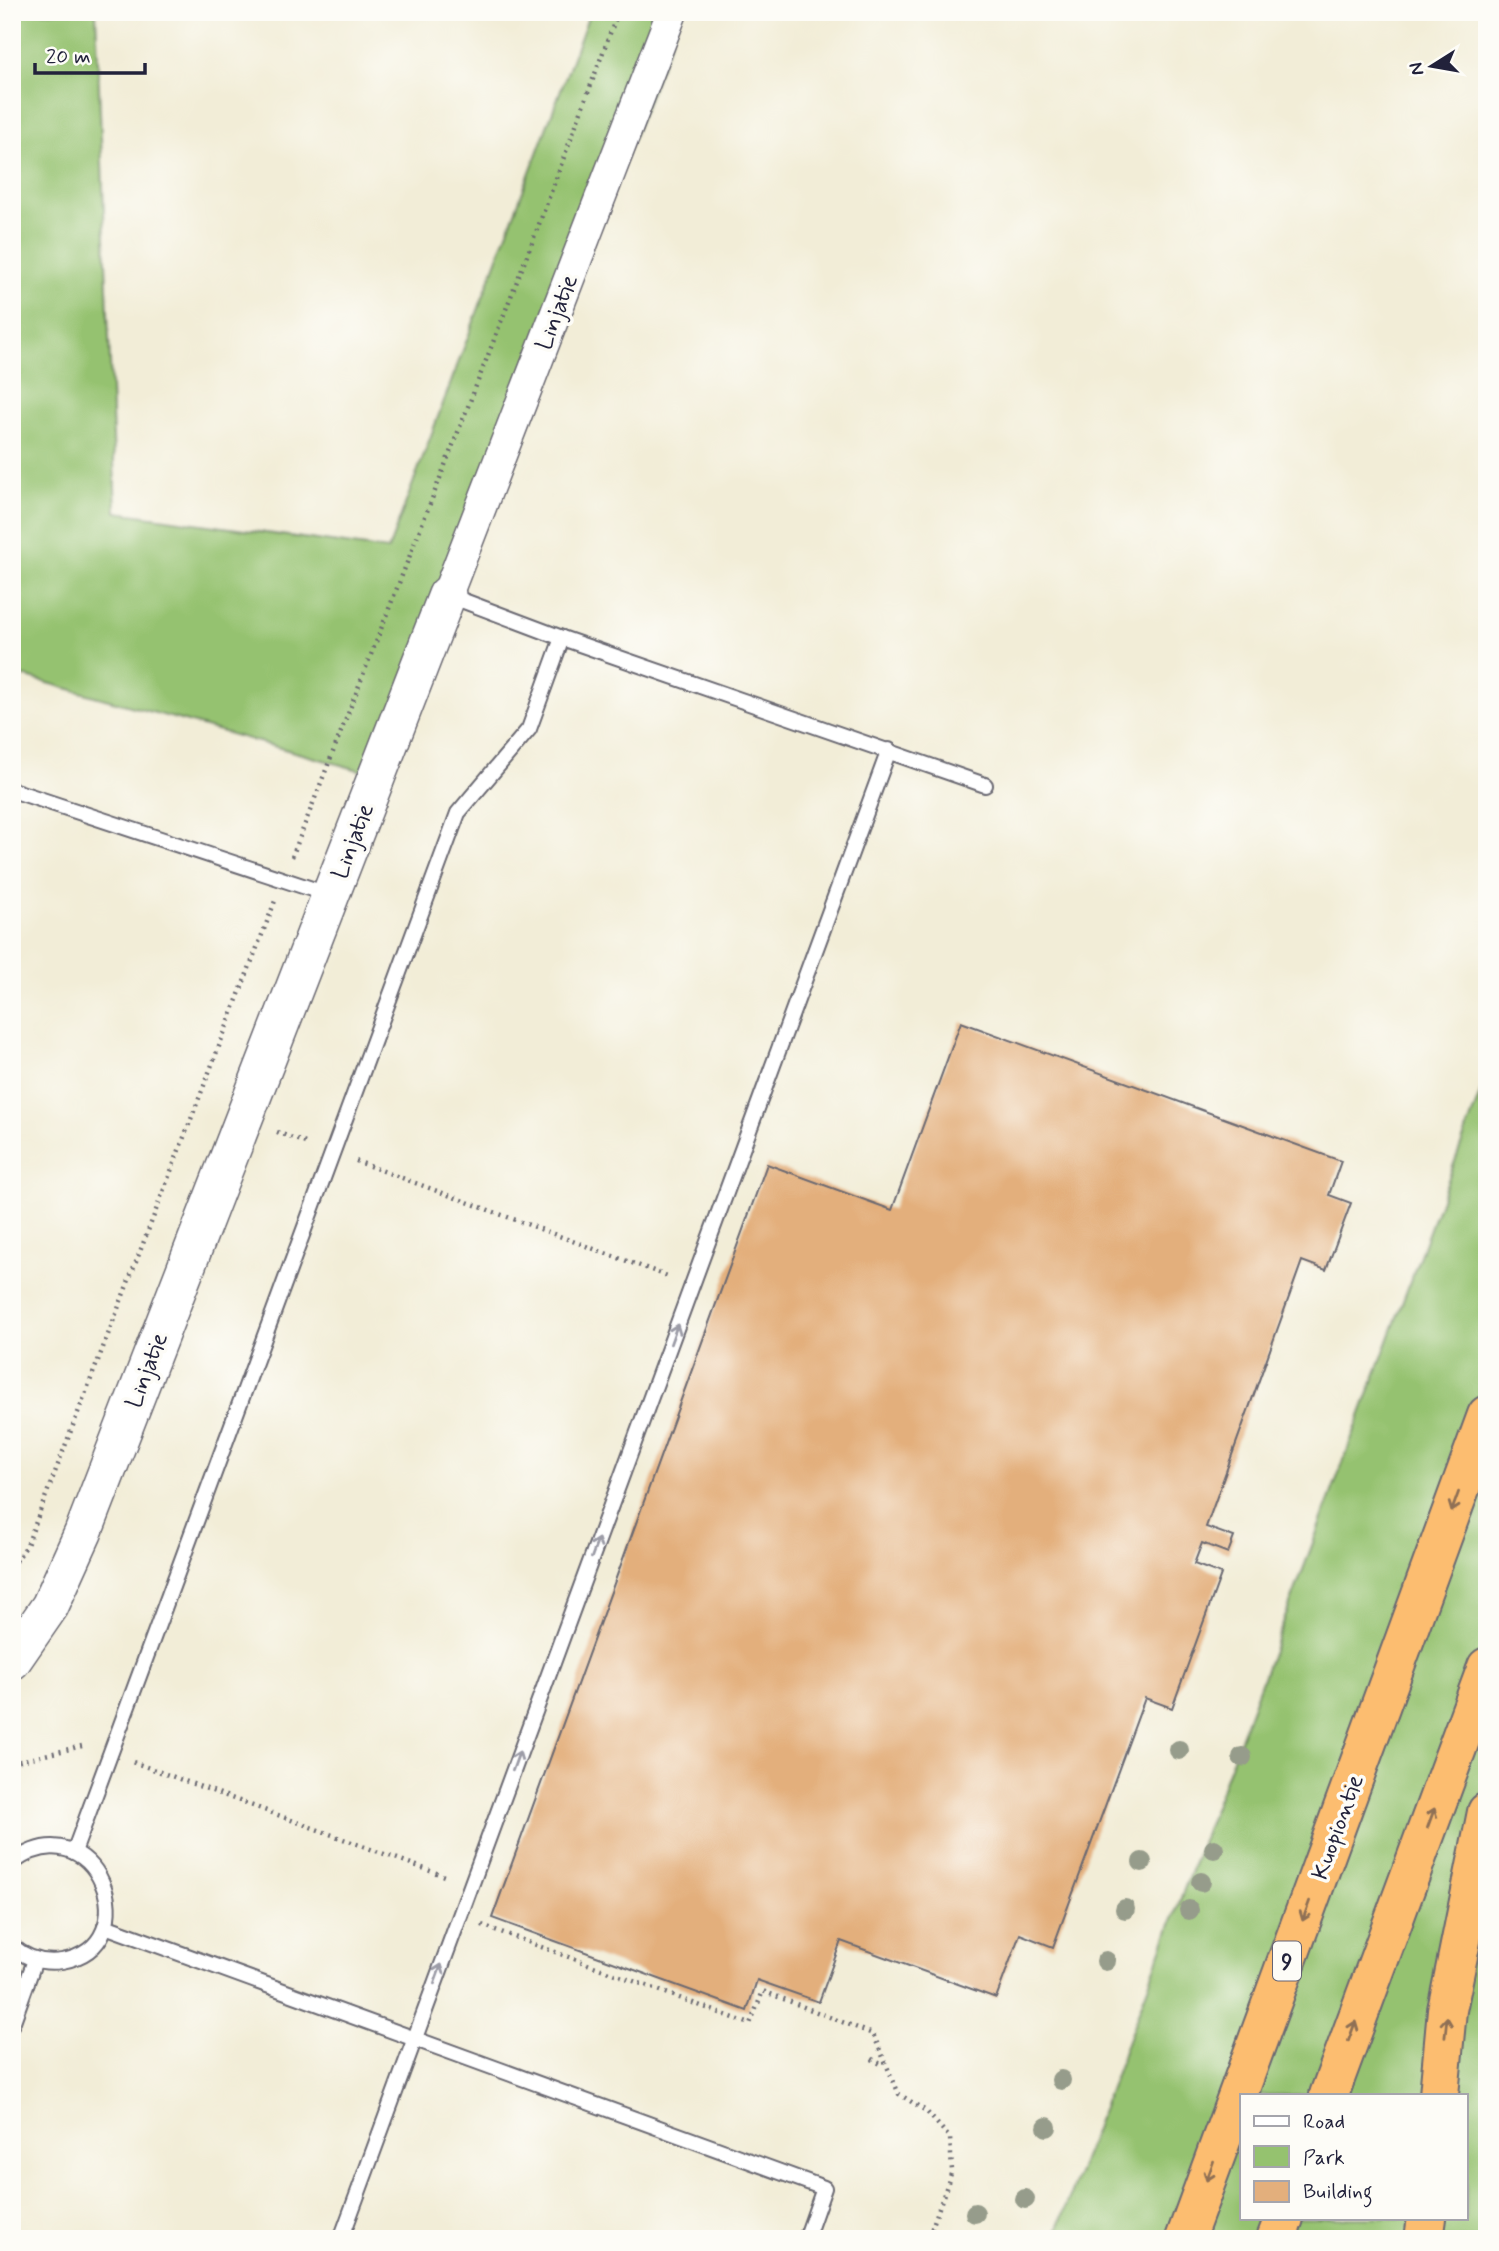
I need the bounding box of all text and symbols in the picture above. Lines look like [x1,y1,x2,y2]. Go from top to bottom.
scale bar [35,32,145,76]
north arrow [1398,32,1468,102]
text: 20 m [46,43,91,71]
text: N [1403,60,1430,78]
street label: Linjatie [529,270,586,355]
street label: Linjatie [325,799,382,884]
one-way arrow [668,1324,681,1345]
street label: Linjatie [119,1328,176,1413]
one-way arrow [1448,1491,1460,1513]
one-way arrow [590,1537,602,1559]
one-way arrow [511,1751,524,1773]
street label: Kuopiontie [1305,1771,1372,1884]
one-way arrow [1426,1807,1438,1829]
one-way arrow [1298,1900,1311,1922]
road number: 9 [1273,1942,1301,1980]
one-way arrow [432,1964,445,1986]
one-way arrow [1439,2017,1452,2039]
one-way arrow [1347,2021,1360,2043]
legend [1240,2094,1468,2220]
text: Road [1303,2108,1345,2136]
text: Park [1303,2144,1345,2172]
one-way arrow [1202,2159,1215,2181]
text: Building [1303,2178,1373,2208]

